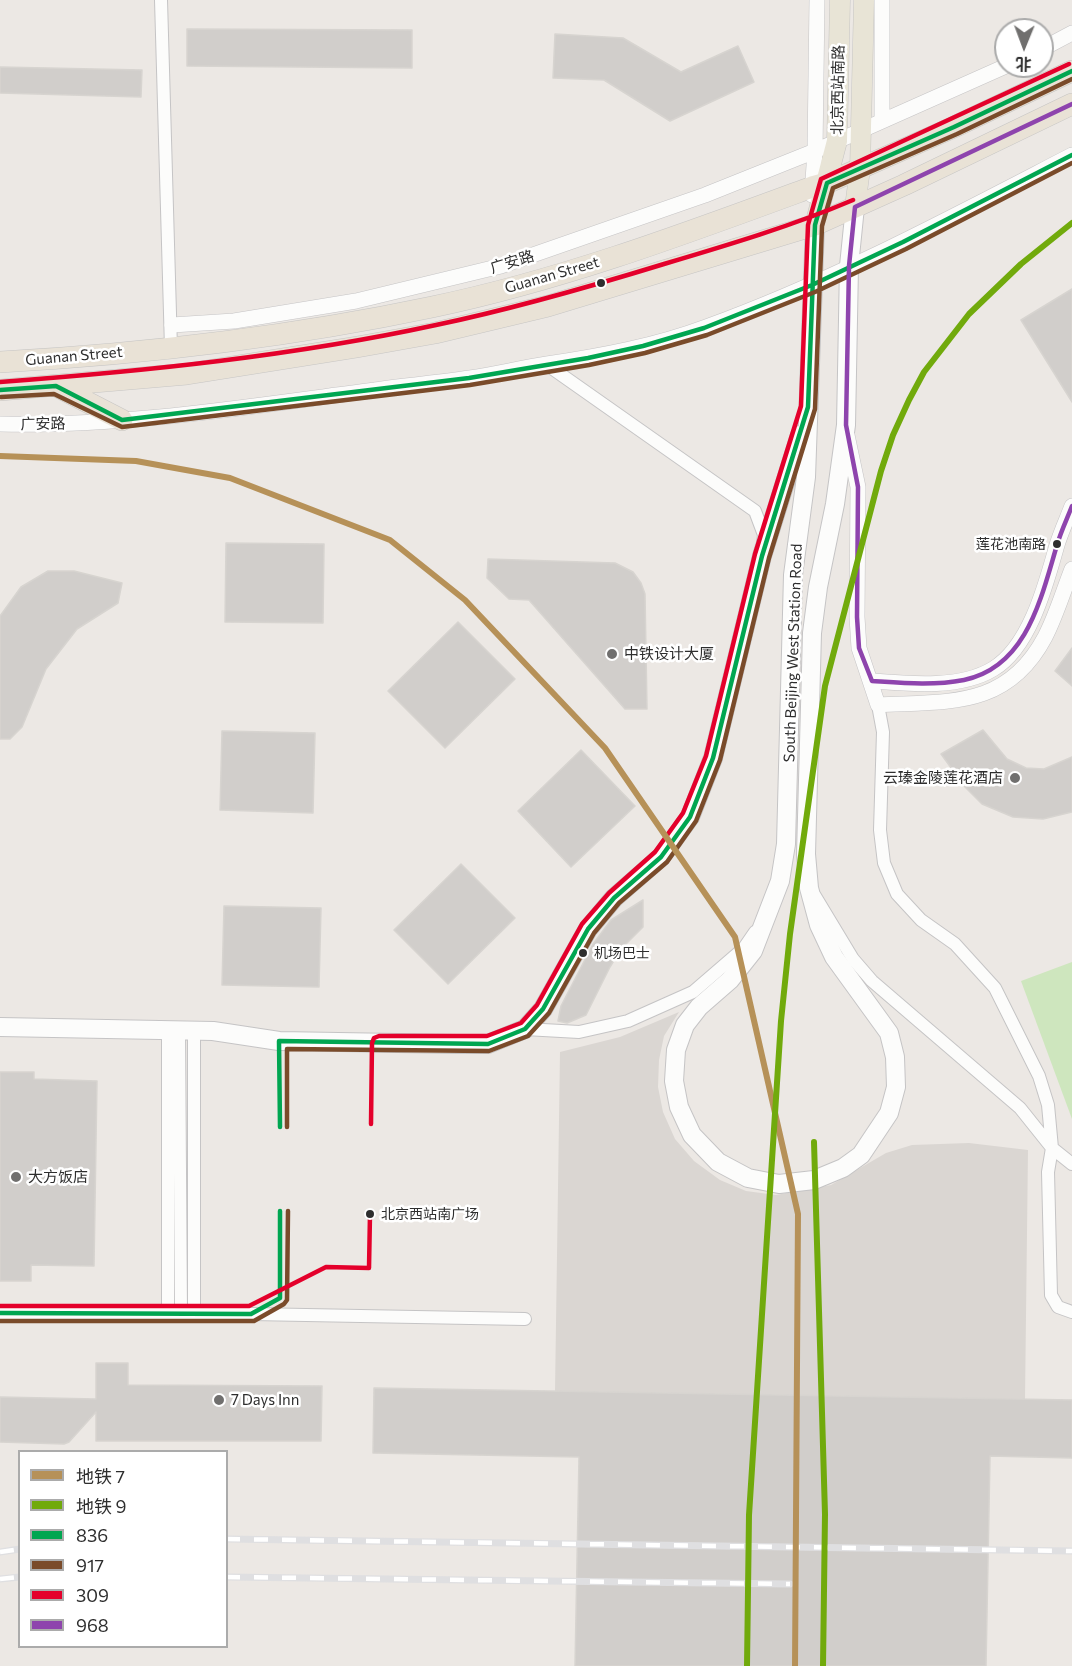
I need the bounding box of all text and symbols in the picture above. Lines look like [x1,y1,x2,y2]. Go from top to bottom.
north arrow [994,18,1054,78]
street label: 北京西站南路 [828,45,848,135]
text: 北 [1016,55,1032,74]
street label: 广安路 [488,247,536,277]
street label: Guanan Street [503,253,601,297]
unlabelled marker [595,277,607,289]
street label: Guanan Street [25,343,123,369]
street label: 广安路 [20,415,66,433]
place label: 莲花池南路 [976,536,1046,552]
marker: 莲花池南路 [1051,538,1063,550]
street label: South Beijing West Station Road [780,543,806,763]
place label: 中铁设计大厦 [624,645,714,663]
marker: 中铁设计大厦 [605,647,619,661]
place label: 云瑧金陵莲花酒店 [883,769,1003,787]
marker: 云瑧金陵莲花酒店 [1008,771,1022,785]
place label: 机场巴士 [594,945,650,961]
marker: 机场巴士 [577,947,589,959]
place label: 大方饭店 [28,1168,88,1186]
marker: 大方饭店 [9,1170,23,1184]
place label: 北京西站南广场 [381,1206,479,1222]
marker: 北京西站南广场 [364,1208,376,1220]
place label: 7 Days Inn [231,1391,299,1409]
marker: 7 Days Inn [212,1393,226,1407]
legend [18,1450,228,1648]
text: 地铁 7 [76,1465,125,1487]
text: 地铁 9 [76,1495,126,1517]
text: 836 [76,1524,108,1546]
text: 917 [76,1554,104,1576]
text: 309 [76,1584,109,1606]
text: 968 [76,1614,109,1636]

